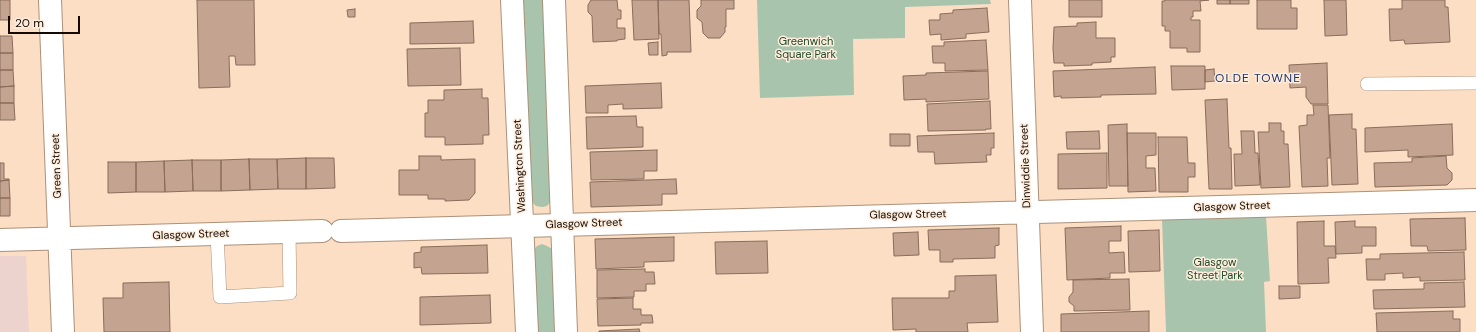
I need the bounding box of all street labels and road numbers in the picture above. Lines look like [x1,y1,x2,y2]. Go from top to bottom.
street label: Washington Street [511,119,529,213]
street label: Dinwiddie Street [1018,124,1034,208]
street label: Green Street [49,133,65,199]
street label: Glasgow Street [1193,199,1271,215]
street label: Glasgow Street [869,208,947,222]
street label: Glasgow Street [545,216,623,232]
street label: Glasgow Street [152,227,230,243]

